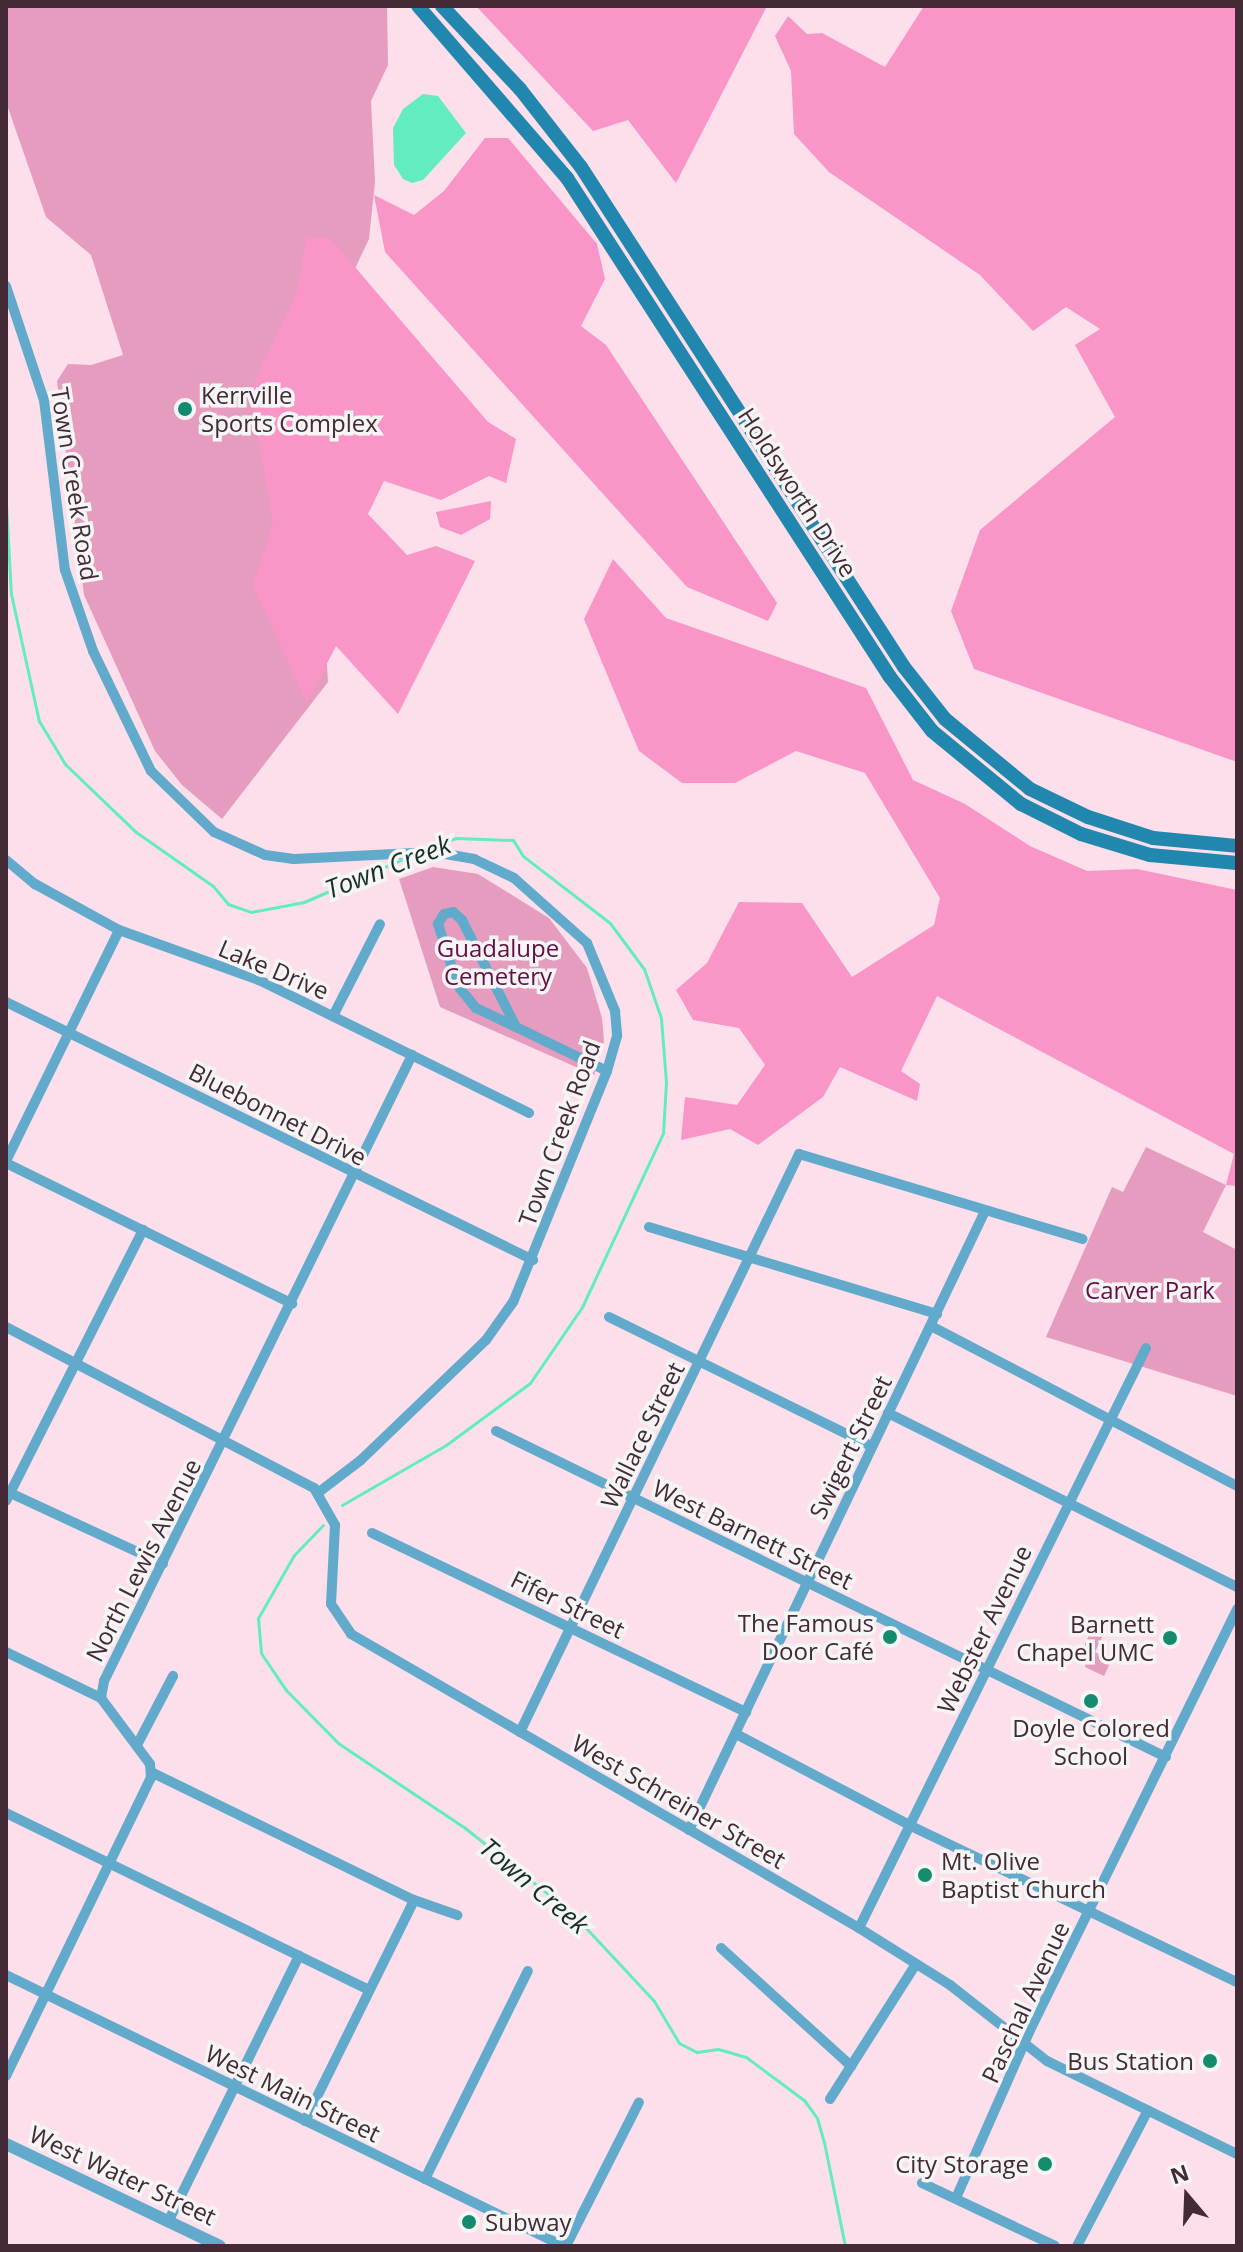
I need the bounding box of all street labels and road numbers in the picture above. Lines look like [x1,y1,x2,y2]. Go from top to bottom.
street label: Town Creek Road [46,385,104,583]
street label: Holdsworth Drive [733,402,863,582]
street label: Lake Drive [215,933,333,1005]
street label: Town Creek Road [512,1036,606,1230]
street label: Bluebonnet Drive [184,1057,372,1171]
street label: Wallace Street [594,1357,690,1513]
street label: Swigert Street [803,1371,897,1523]
street label: North Lewis Avenue [79,1454,207,1666]
street label: West Barnett Street [648,1473,858,1595]
street label: Webster Avenue [931,1540,1037,1718]
street label: Fifer Street [506,1564,630,1644]
street label: West Schreiner Street [567,1728,791,1874]
street label: Paschal Avenue [975,1917,1075,2087]
street label: West Main Street [201,2038,385,2148]
street label: West Water Street [25,2119,221,2231]

